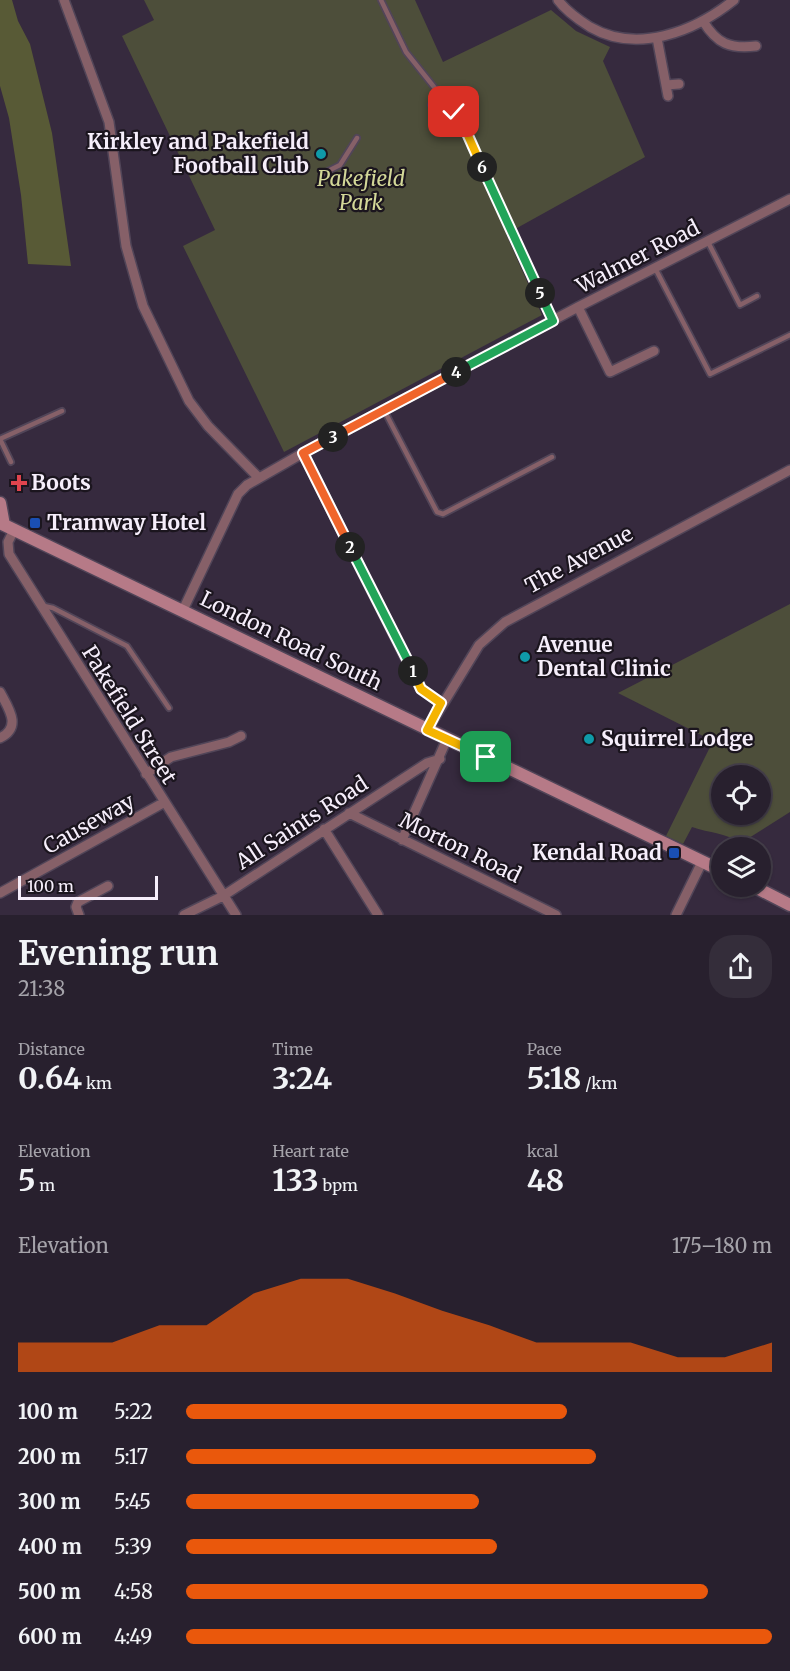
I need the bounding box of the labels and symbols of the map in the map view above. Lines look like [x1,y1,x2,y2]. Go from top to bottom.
pin [428,86,479,137]
place label: Kirkley and Pakefield Football Club [87,128,309,179]
marker: Kirkley and Pakefield Football Club [314,147,328,161]
pin: 6 [467,152,497,182]
park label: Pakefield Park [317,165,405,216]
street label: Walmer Road [571,214,704,300]
pin: 5 [525,278,555,308]
pin: 4 [441,357,471,387]
pin: 3 [318,422,348,452]
place label: Boots [31,469,91,496]
marker: Boots [12,476,26,490]
place label: Tramway Hotel [47,509,206,536]
marker: Tramway Hotel [28,516,42,530]
street label: The Avenue [520,520,637,599]
pin: 2 [335,532,365,562]
street label: London Road South [196,585,387,696]
place label: Avenue Dental Clinic [536,631,671,682]
street label: Pakefield Street [76,640,183,789]
marker: Avenue Dental Clinic [518,650,532,664]
pin: 1 [398,656,428,686]
place label: Squirrel Lodge [601,725,753,752]
pin [460,731,511,782]
marker: Squirrel Lodge [582,732,596,746]
street label: All Saints Road [230,770,373,876]
street label: Causeway [38,787,140,860]
street label: Morton Road [395,806,526,889]
place label: Kendal Road [532,839,662,866]
marker: Kendal Road [667,846,681,860]
scale bar [18,873,158,900]

